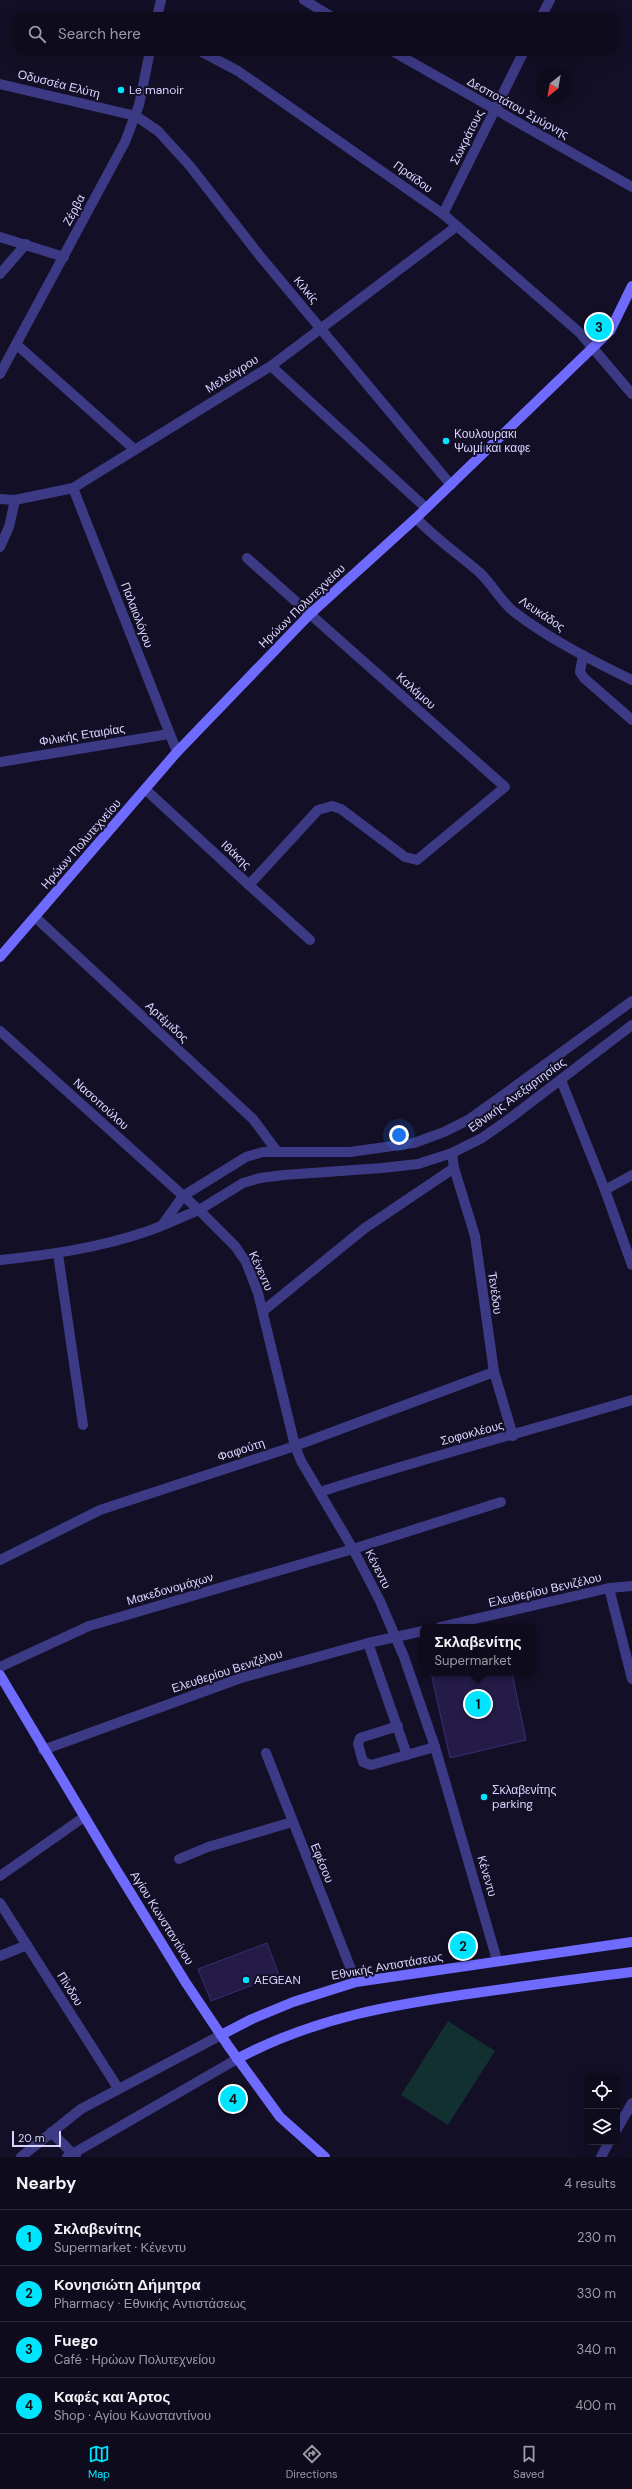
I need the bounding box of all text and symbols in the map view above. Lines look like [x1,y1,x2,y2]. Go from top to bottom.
search box [12,12,620,56]
icon: search [26,23,48,45]
text: Search here [58,24,141,44]
street label: Οδυσσέα Ελύτη [16,66,102,102]
north arrow [536,68,572,104]
street label: Δεσποτάτου Σμύρνης [464,73,572,143]
place label: Le manoir [129,82,184,98]
marker: Le manoir [116,85,126,95]
street label: Σωκράτους [446,106,488,167]
street label: Πραϊδου [390,157,436,197]
street label: Ζέρβα [59,191,89,228]
street label: Κιλκίς [290,273,322,307]
pin: 3 [586,312,612,342]
street label: Μελεάγρου [202,351,262,397]
place label: Κουλουρακι Ψωμί και καφε [454,426,531,456]
marker: Κουλουρακι Ψωμί και καφε [441,436,451,446]
street label: Ηρώων Πολυτεχνείου [255,560,349,652]
street label: Παλαιολόγου [117,580,157,650]
street label: Λευκάδος [516,593,568,635]
street label: Καλάμου [393,669,439,713]
street label: Φιλικής Εταιρίας [38,720,126,750]
street label: Ηρώων Πολυτεχνείου [37,796,125,892]
street label: Ιθάκης [218,837,255,873]
street label: Αρτέμιδος [142,998,192,1046]
street label: Εθνικής Ανεξαρτησίας [465,1054,569,1136]
street label: Νασοπούλου [70,1075,132,1133]
your location [389,1125,409,1145]
street label: Κένεντυ [245,1249,277,1293]
street label: Τενέδου [484,1271,506,1315]
street label: Σοφοκλέους [439,1417,506,1449]
street label: Φαφούτη [215,1435,267,1465]
street label: Κένεντυ [361,1547,395,1591]
street label: Μακεδονομάχων [125,1569,215,1609]
street label: Ελευθερίου Βενιζέλου [487,1569,603,1611]
popup [420,1624,536,1676]
text: Σκλαβενίτης [434,1632,522,1652]
street label: Ελευθερίου Βενιζέλου [170,1646,284,1696]
text: Supermarket [434,1652,512,1669]
pin: 1 [465,1689,491,1719]
place label: Σκλαβενίτης parking [492,1782,557,1812]
marker: Σκλαβενίτης parking [479,1792,489,1802]
street label: Εφέσου [307,1841,337,1885]
street label: Κένεντυ [474,1854,500,1898]
street label: Αγίου Κωνσταντίνου [127,1868,197,1968]
pin: 2 [450,1931,476,1961]
street label: Εθνικής Αντιστάσεως [330,1948,444,1984]
street label: Πίνδου [53,1969,87,2009]
place label: AEGEAN [254,1972,301,1988]
marker: AEGEAN [241,1975,251,1985]
map controls [584,2073,620,2145]
button: locate [584,2073,620,2109]
pin: 4 [220,2084,246,2114]
button: layers [584,2109,620,2145]
scale bar [12,2129,61,2148]
text: 20 m [18,2131,44,2145]
text: Nearby [16,2172,76,2194]
text: 4 results [564,2175,616,2192]
text: Σκλαβενίτης [54,2219,141,2239]
text: 1 [27,2229,31,2246]
text: 230 m [577,2229,616,2246]
text: Supermarket · Κένεντυ [54,2239,186,2256]
text: Κονησιώτη Δήμητρα [54,2275,201,2295]
text: 2 [25,2285,33,2302]
text: 330 m [577,2285,616,2302]
text: Pharmacy · Εθνικής Αντιστάσεως [54,2295,246,2312]
text: Fuego [54,2331,98,2351]
text: 3 [25,2341,33,2358]
text: 340 m [576,2341,616,2358]
text: Café · Ηρώων Πολυτεχνείου [54,2351,215,2368]
text: Καφές και Άρτος [54,2387,170,2407]
text: 4 [25,2397,33,2414]
text: 400 m [575,2397,616,2414]
text: Shop · Αγίου Κωνσταντίνου [54,2407,211,2424]
tab: Map [88,2443,110,2481]
tab: Directions [286,2443,338,2481]
tab: Saved [513,2443,544,2481]

